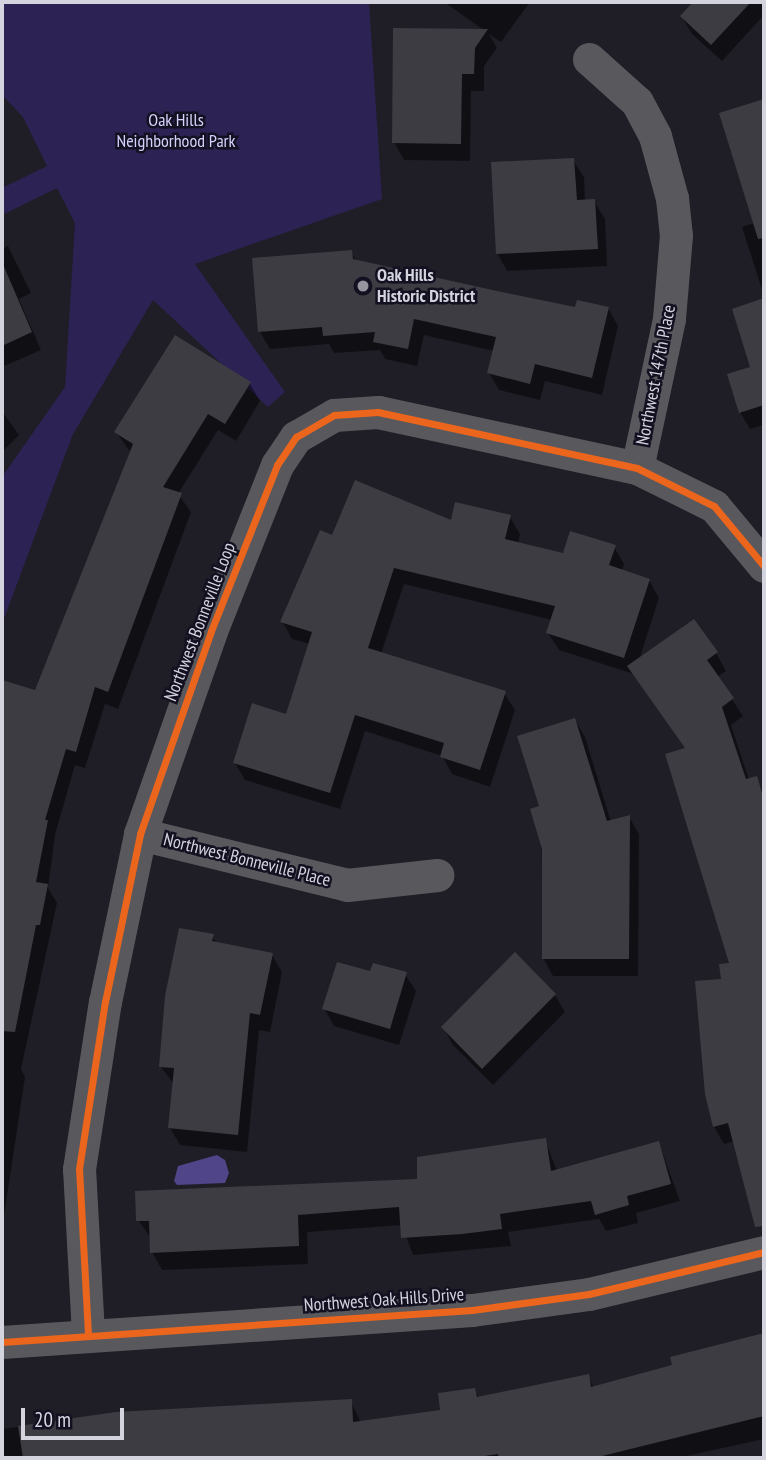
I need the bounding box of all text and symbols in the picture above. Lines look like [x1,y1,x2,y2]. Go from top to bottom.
park label: Oak Hills Neighborhood Park [116,110,236,152]
place label: Oak Hills Historic District [377,265,476,308]
marker: Oak Hills Historic District [355,278,371,294]
street label: Northwest 147th Place [632,303,680,447]
street label: Northwest Bonneville Loop [160,540,240,704]
street label: Northwest Bonneville Place [161,829,333,891]
street label: Northwest Oak Hills Drive [303,1284,465,1316]
scale bar [24,1394,128,1438]
text: 20 m [34,1406,71,1433]

